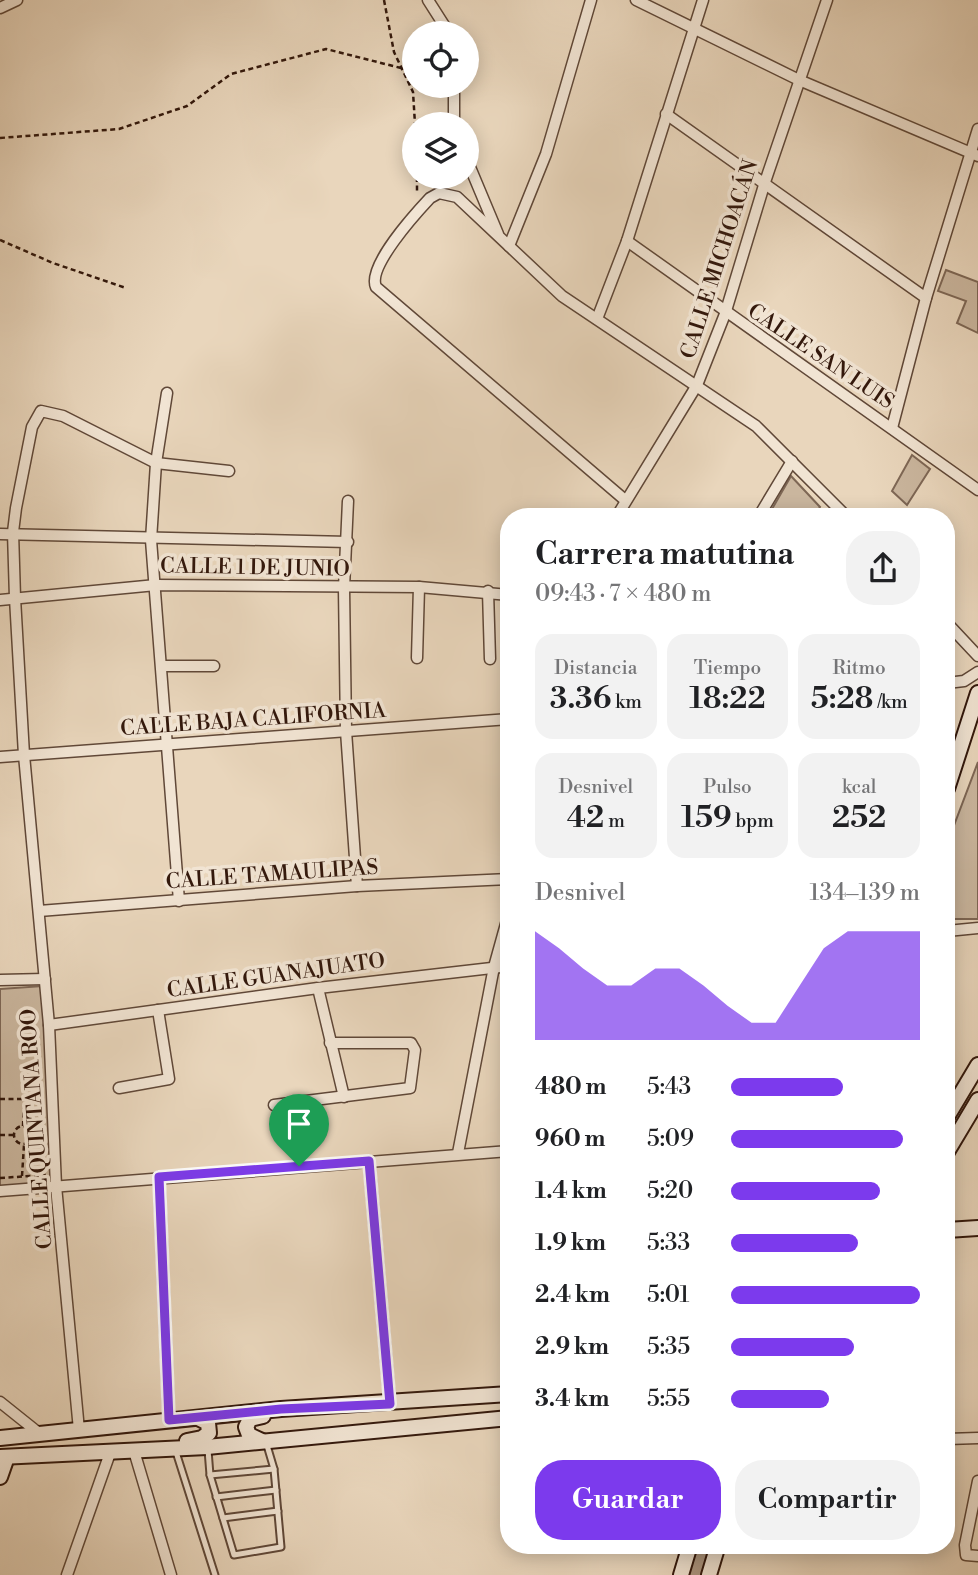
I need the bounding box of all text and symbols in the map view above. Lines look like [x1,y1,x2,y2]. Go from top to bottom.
map controls [402,21,479,189]
button: locate [402,21,479,98]
button: layers [402,112,479,189]
street label: CALLE MICHOACÁN [674,156,765,362]
street label: CALLE SAN LUIS [742,298,899,415]
button: share [846,531,920,605]
text: Carrera matutina [535,534,794,574]
street label: CALLE 1 DE JUNIO [160,553,350,583]
text: 09:43 · 7 × 480 m [535,580,711,608]
text: Distancia [554,656,637,680]
text: Tiempo [694,656,761,680]
text: Ritmo [833,656,886,680]
text: 3.36 [550,680,611,718]
text: 18:22 [689,680,766,718]
text: 5:28 [811,680,873,718]
text: km [611,690,642,714]
text: /km [873,690,908,714]
street label: CALLE BAJA CALIFORNIA [119,698,387,742]
text: Desnivel [559,775,633,799]
text: Pulso [703,775,752,799]
text: kcal [842,775,876,799]
text: 42 [567,799,604,837]
text: 159 [681,799,732,837]
text: 252 [832,799,886,837]
text: m [604,809,625,833]
text: bpm [732,809,774,833]
street label: CALLE TAMAULIPAS [165,855,379,895]
text: Desnivel [535,879,625,907]
text: 134–139 m [810,879,920,907]
street label: CALLE GUANAJUATO [165,948,387,1004]
street label: CALLE QUINTANA ROO [16,1008,58,1250]
text: 480 m [535,1073,606,1101]
text: 5:43 [647,1073,691,1101]
pin [269,1094,329,1166]
icon: arrive [280,1105,318,1143]
text: 960 m [535,1125,605,1153]
text: 5:09 [647,1125,694,1153]
text: 1.4 km [535,1177,607,1205]
text: 5:20 [647,1177,693,1205]
text: 1.9 km [535,1229,606,1257]
text: 5:33 [647,1229,690,1257]
text: 2.4 km [535,1281,610,1309]
text: 5:01 [647,1281,689,1309]
text: 2.9 km [535,1333,609,1361]
text: 5:35 [647,1333,690,1361]
text: 3.4 km [535,1385,609,1413]
text: 5:55 [647,1385,690,1413]
button: Guardar [535,1460,721,1540]
button: Compartir [735,1460,920,1540]

